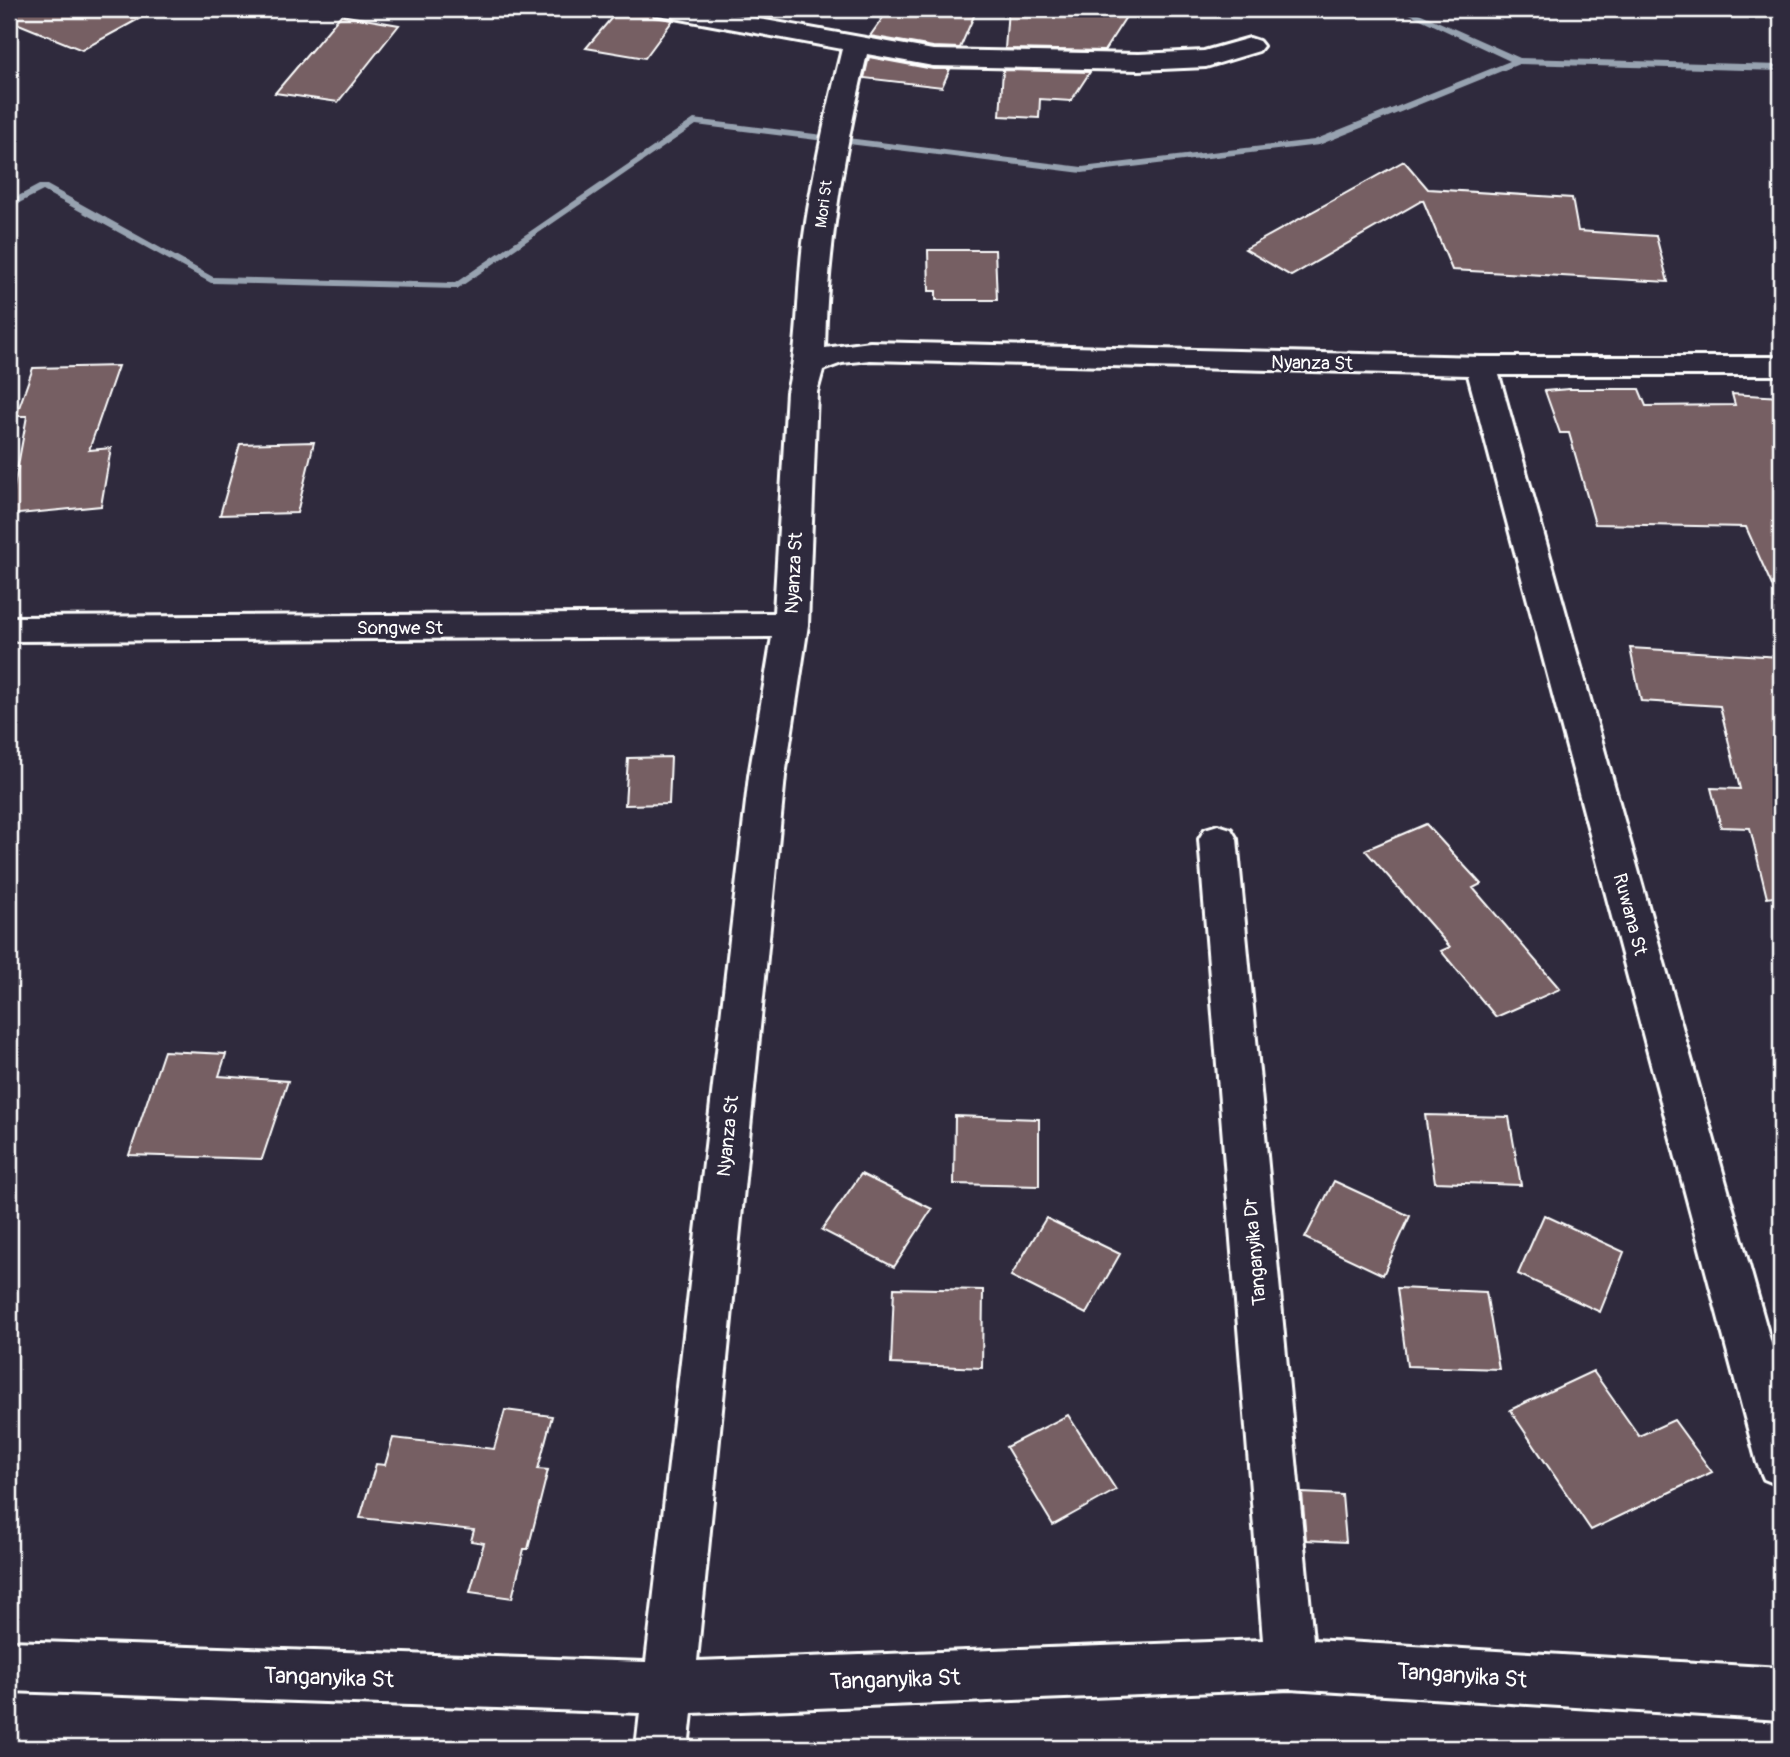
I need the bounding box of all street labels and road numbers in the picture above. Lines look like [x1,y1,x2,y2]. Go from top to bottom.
street label: Mori St [811,179,837,229]
street label: Nyanza St [1271,350,1353,376]
street label: Nyanza St [780,531,808,614]
street label: Songwe St [357,616,444,640]
street label: Ruwana St [1608,871,1653,958]
street label: Nyanza St [712,1094,744,1178]
street label: Tanganyika Dr [1238,1197,1272,1307]
street label: Tanganyika St [1396,1656,1529,1695]
street label: Tanganyika St [263,1661,395,1694]
street label: Tanganyika St [829,1663,961,1696]

